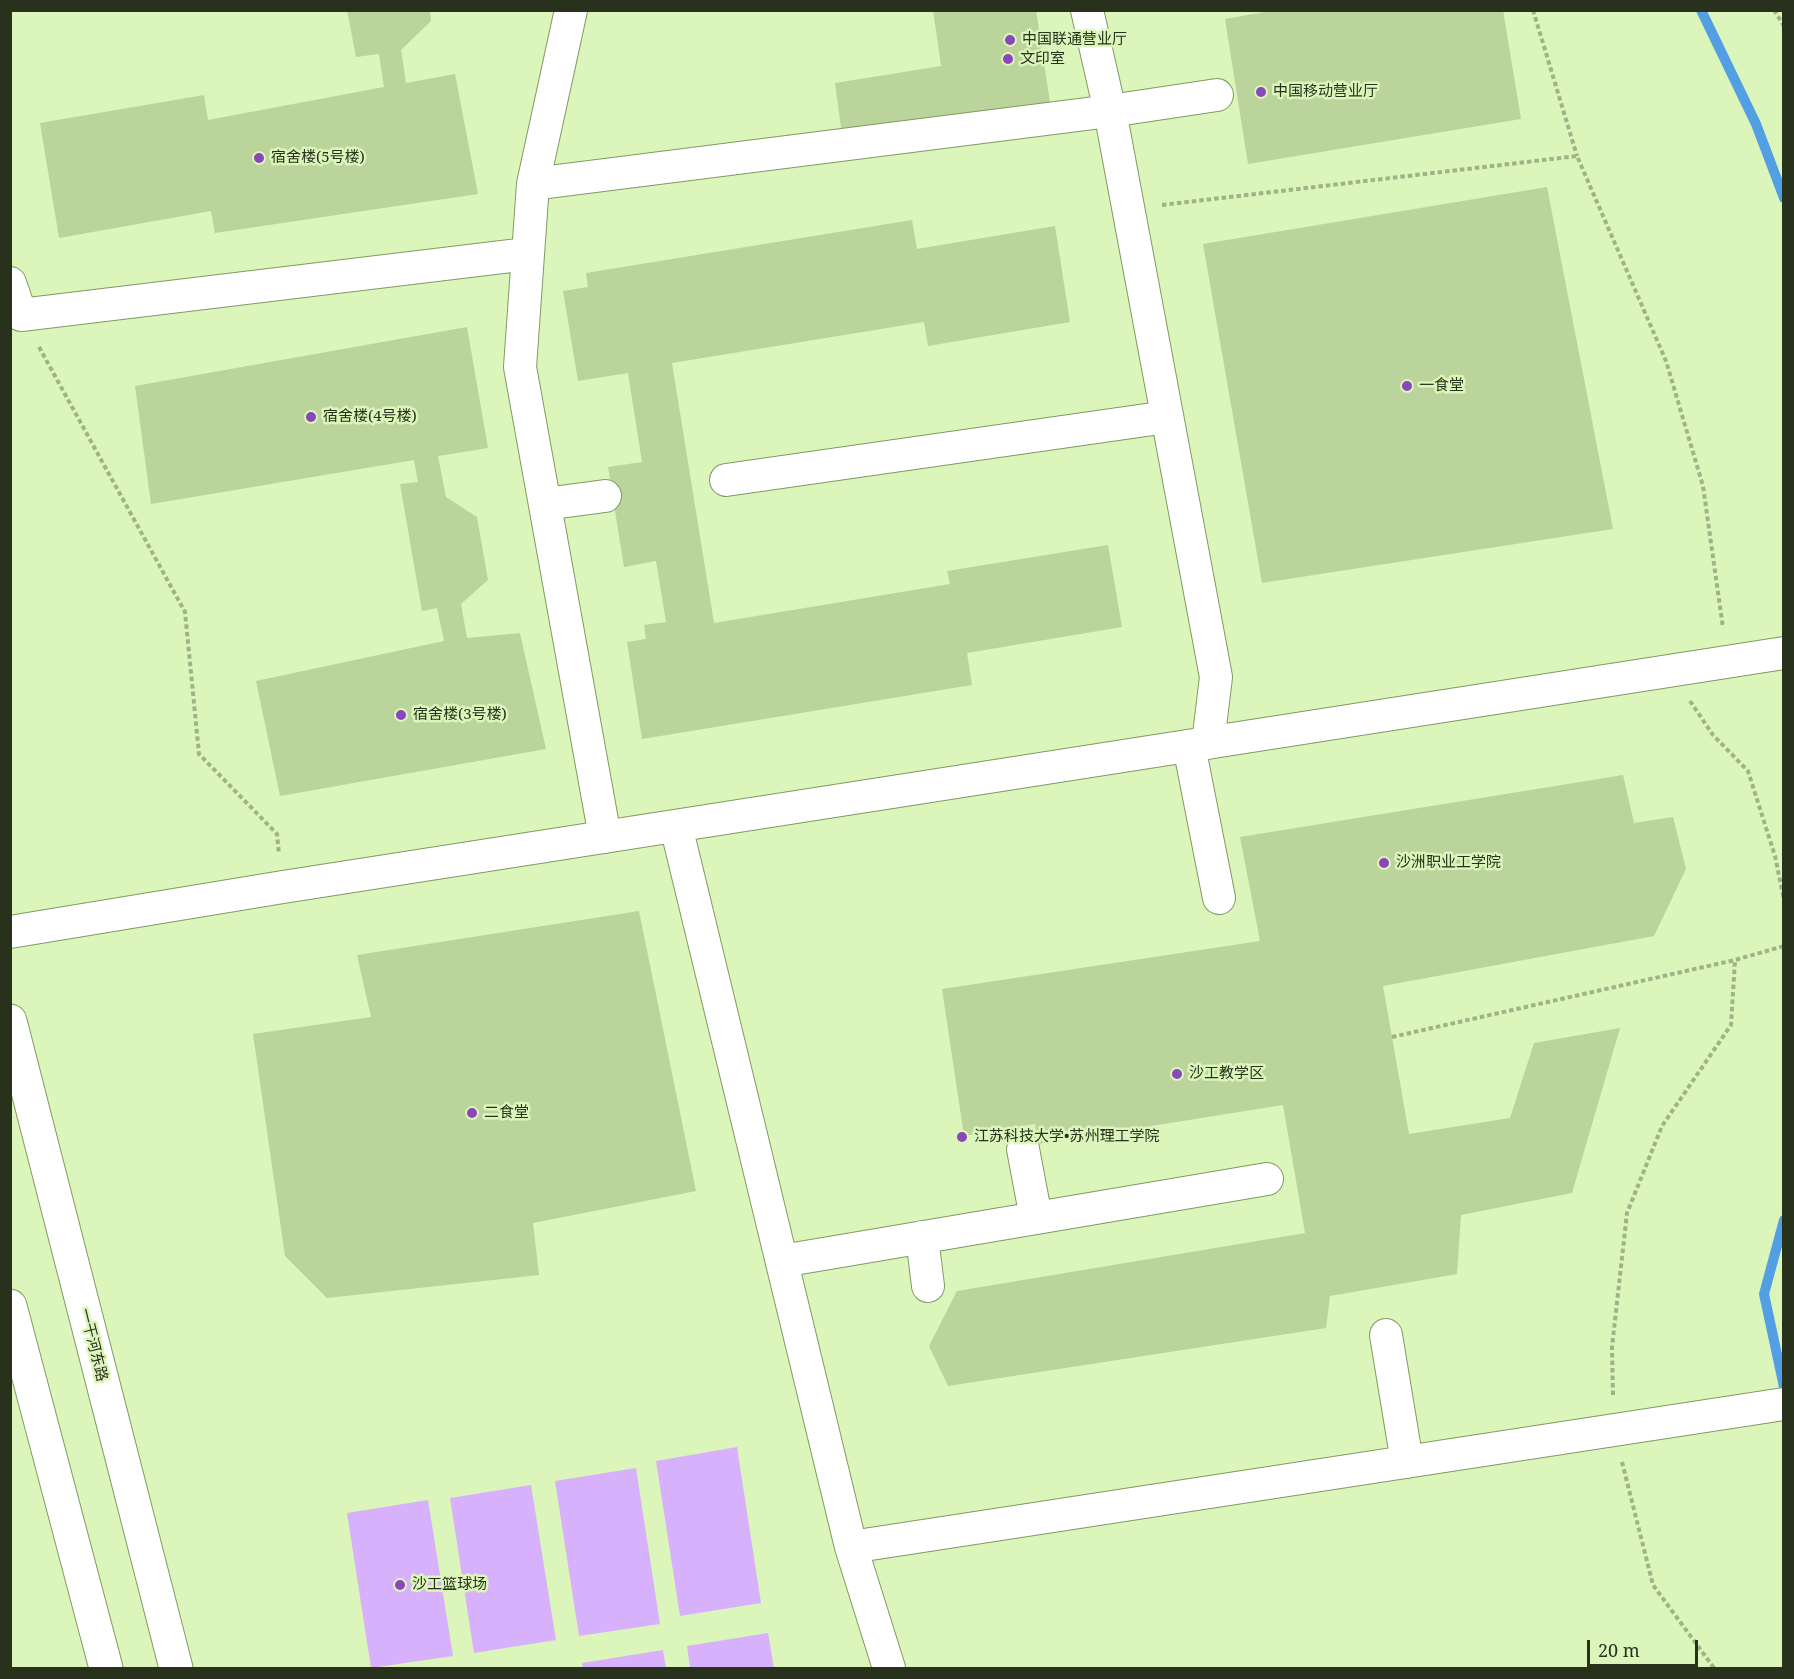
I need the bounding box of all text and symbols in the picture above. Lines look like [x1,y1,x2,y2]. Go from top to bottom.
place label: 中国联通营业厅 [1022,31,1127,49]
marker: 中国联通营业厅 [1003,33,1017,47]
place label: 文印室 [1020,50,1065,68]
marker: 文印室 [1001,52,1015,66]
place label: 中国移动营业厅 [1273,83,1378,101]
marker: 中国移动营业厅 [1254,85,1268,99]
place label: 宿舍楼(5号楼) [271,149,365,167]
marker: 宿舍楼(5号楼) [252,151,266,165]
place label: 一食堂 [1419,377,1464,395]
marker: 一食堂 [1400,379,1414,393]
place label: 宿舍楼(4号楼) [323,408,417,426]
marker: 宿舍楼(4号楼) [304,410,318,424]
place label: 宿舍楼(3号楼) [413,706,507,724]
marker: 宿舍楼(3号楼) [394,708,408,722]
place label: 沙洲职业工学院 [1396,854,1501,872]
marker: 沙洲职业工学院 [1377,856,1391,870]
place label: 沙工教学区 [1189,1065,1264,1083]
marker: 沙工教学区 [1170,1067,1184,1081]
place label: 二食堂 [484,1104,529,1122]
marker: 二食堂 [465,1106,479,1120]
place label: 江苏科技大学•苏州理工学院 [974,1128,1159,1146]
marker: 江苏科技大学•苏州理工学院 [955,1130,969,1144]
street label: 一干河东路 [75,1306,111,1384]
place label: 沙工篮球场 [412,1576,487,1594]
marker: 沙工篮球场 [393,1578,407,1592]
scale bar [1590,1628,1701,1666]
text: 20 m [1598,1638,1640,1662]

